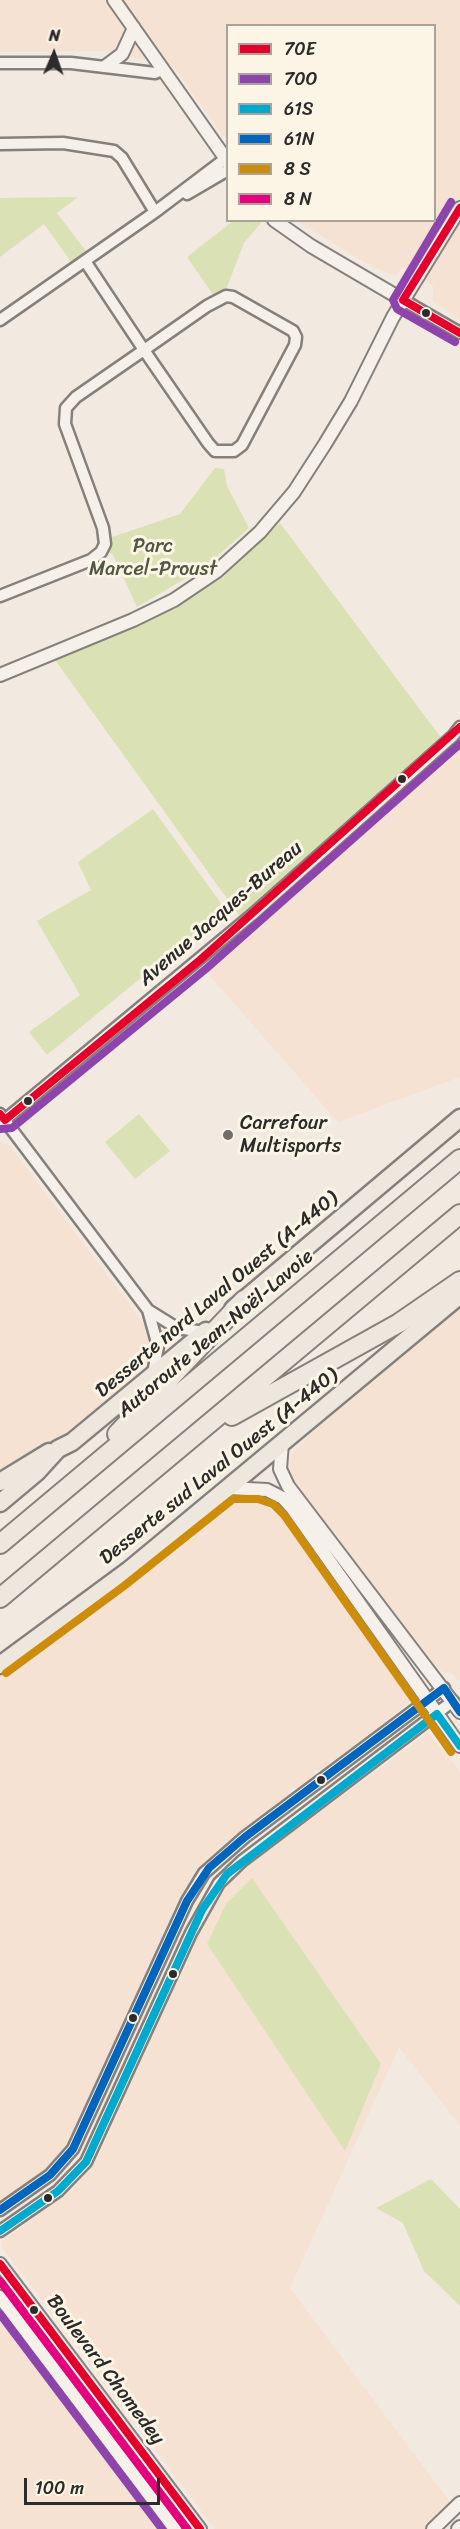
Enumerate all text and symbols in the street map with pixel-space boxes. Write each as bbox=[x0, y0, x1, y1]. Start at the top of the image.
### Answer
text: N bbox=[49, 21, 61, 50]
north arrow bbox=[24, 24, 84, 84]
legend bbox=[226, 24, 436, 222]
text: 70E bbox=[284, 33, 316, 65]
text: 70O bbox=[284, 63, 317, 95]
text: 61S bbox=[284, 93, 313, 125]
text: 61N bbox=[284, 123, 314, 155]
text: 8 S bbox=[284, 153, 311, 185]
text: 8 N bbox=[284, 183, 312, 215]
unlabelled marker bbox=[420, 307, 432, 319]
park label: Parc Marcel-Proust bbox=[89, 535, 217, 582]
unlabelled marker bbox=[396, 773, 408, 785]
street label: Avenue Jacques-Bureau bbox=[134, 837, 308, 991]
unlabelled marker bbox=[22, 1095, 34, 1107]
place label: Carrefour Multisports bbox=[240, 1112, 341, 1159]
marker: Carrefour Multisports bbox=[221, 1128, 235, 1142]
street label: Desserte nord Laval Ouest (A-440) bbox=[91, 1187, 343, 1403]
street label: Autoroute Jean-Noël-Lavoie bbox=[113, 1245, 319, 1423]
street label: Desserte sud Laval Ouest (A-440) bbox=[95, 1364, 343, 1570]
unlabelled marker bbox=[315, 1774, 327, 1786]
unlabelled marker bbox=[167, 1968, 179, 1980]
unlabelled marker bbox=[127, 2012, 139, 2024]
unlabelled marker bbox=[42, 2192, 54, 2204]
street label: Boulevard Chomedey bbox=[41, 2290, 169, 2450]
unlabelled marker bbox=[28, 2304, 40, 2316]
scale bar bbox=[27, 2466, 164, 2504]
text: 100 m bbox=[35, 2472, 84, 2504]

